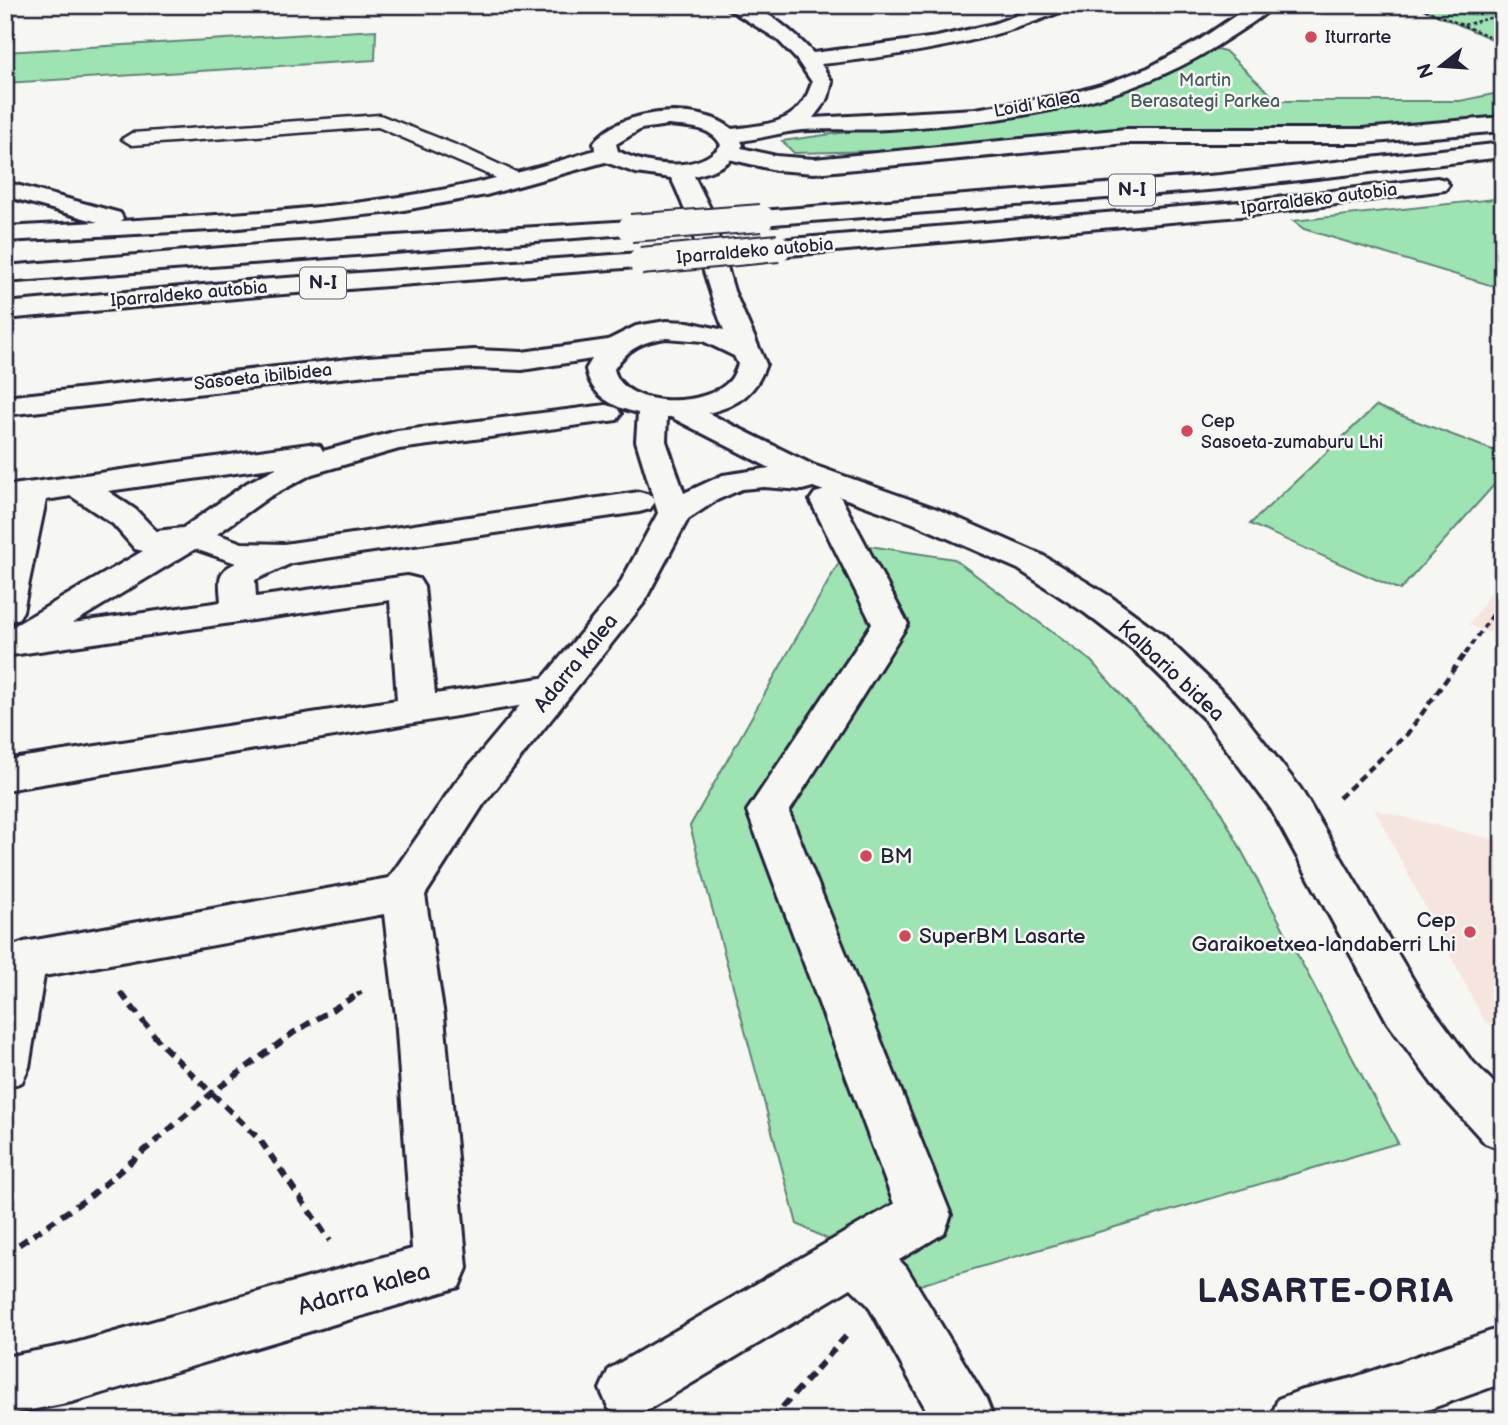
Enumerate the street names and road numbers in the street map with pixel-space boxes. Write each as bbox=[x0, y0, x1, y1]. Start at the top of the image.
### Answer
street label: Loidi kalea bbox=[992, 86, 1082, 122]
road number: N-I bbox=[1109, 174, 1155, 206]
street label: Iparraldeko autobia bbox=[1240, 179, 1398, 219]
street label: Iparraldeko autobia bbox=[676, 234, 834, 268]
road number: N-I bbox=[300, 268, 346, 298]
street label: Iparraldeko autobia bbox=[110, 277, 268, 311]
street label: Sasoeta ibilbidea bbox=[193, 359, 333, 395]
street label: Adarra kalea bbox=[529, 609, 623, 717]
street label: Kalbario bidea bbox=[1112, 615, 1230, 727]
street label: Adarra kalea bbox=[294, 1256, 434, 1322]

